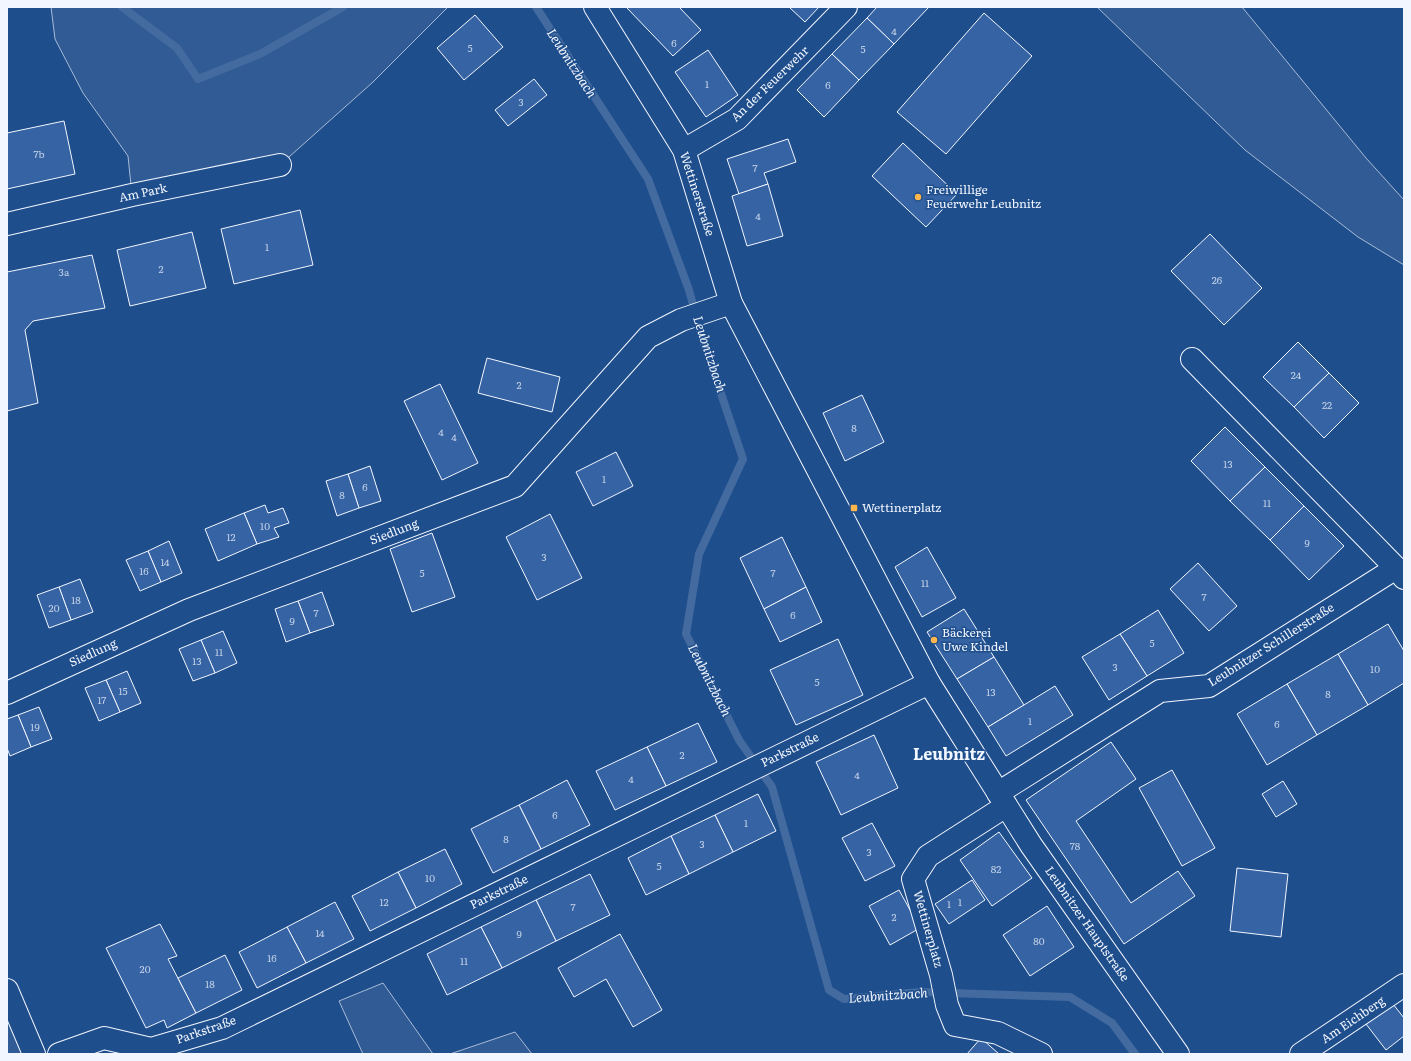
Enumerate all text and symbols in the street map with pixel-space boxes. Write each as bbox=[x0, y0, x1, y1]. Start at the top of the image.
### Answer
house number: 4 bbox=[891, 23, 897, 38]
water label: Leubnitzbach bbox=[543, 24, 602, 101]
house number: 6 bbox=[671, 35, 677, 50]
house number: 5 bbox=[467, 40, 473, 55]
street label: An der Feuerwehr bbox=[726, 41, 813, 125]
house number: 5 bbox=[860, 41, 866, 56]
house number: 1 bbox=[705, 76, 709, 91]
house number: 6 bbox=[825, 77, 831, 92]
house number: 3 bbox=[518, 94, 524, 109]
house number: 7b bbox=[33, 146, 45, 161]
street label: Wettinerstraße bbox=[676, 149, 720, 238]
house number: 7 bbox=[752, 160, 758, 175]
street label: Am Park bbox=[117, 178, 169, 206]
place label: Freiwillige Feuerwehr Leubnitz bbox=[926, 180, 1041, 212]
marker: Freiwillige Feuerwehr Leubnitz bbox=[913, 192, 923, 202]
house number: 4 bbox=[755, 208, 761, 223]
house number: 1 bbox=[265, 239, 269, 254]
house number: 2 bbox=[158, 261, 164, 276]
house number: 3a bbox=[59, 264, 70, 279]
house number: 26 bbox=[1212, 272, 1223, 287]
water label: Leubnitzbach bbox=[689, 313, 732, 395]
house number: 24 bbox=[1291, 367, 1302, 382]
house number: 2 bbox=[516, 377, 522, 392]
house number: 22 bbox=[1322, 397, 1332, 412]
house number: 8 bbox=[851, 420, 857, 435]
house number: 4 bbox=[438, 424, 444, 439]
house number: 4 bbox=[451, 429, 457, 444]
house number: 13 bbox=[1223, 456, 1233, 471]
house number: 1 bbox=[602, 471, 606, 486]
house number: 6 bbox=[362, 479, 368, 494]
house number: 8 bbox=[339, 487, 345, 502]
house number: 11 bbox=[1263, 495, 1271, 510]
place label: Wettinerplatz bbox=[862, 498, 942, 516]
marker: Wettinerplatz bbox=[849, 503, 859, 513]
street label: Siedlung bbox=[367, 513, 421, 549]
house number: 10 bbox=[260, 518, 270, 533]
house number: 12 bbox=[226, 529, 236, 544]
house number: 9 bbox=[1304, 535, 1310, 550]
house number: 3 bbox=[541, 549, 547, 564]
house number: 14 bbox=[160, 554, 170, 569]
house number: 16 bbox=[139, 563, 149, 578]
house number: 5 bbox=[419, 565, 425, 580]
house number: 7 bbox=[770, 565, 776, 580]
house number: 11 bbox=[921, 575, 929, 590]
house number: 7 bbox=[1201, 589, 1207, 604]
house number: 18 bbox=[71, 592, 81, 607]
street label: Leubnitzer Schillerstraße bbox=[1204, 598, 1337, 690]
house number: 20 bbox=[49, 600, 60, 615]
house number: 7 bbox=[313, 605, 319, 620]
house number: 6 bbox=[790, 607, 796, 622]
house number: 9 bbox=[289, 613, 295, 628]
place label: Bäckerei Uwe Kindel bbox=[942, 623, 1008, 655]
street label: Siedlung bbox=[66, 633, 120, 671]
marker: Bäckerei Uwe Kindel bbox=[929, 635, 939, 645]
house number: 5 bbox=[1149, 635, 1155, 650]
water label: Leubnitzbach bbox=[684, 640, 737, 720]
house number: 11 bbox=[215, 644, 223, 659]
house number: 13 bbox=[192, 653, 202, 668]
house number: 3 bbox=[1112, 659, 1118, 674]
house number: 10 bbox=[1370, 661, 1380, 676]
house number: 5 bbox=[814, 674, 820, 689]
house number: 15 bbox=[118, 683, 128, 698]
house number: 13 bbox=[986, 684, 996, 699]
house number: 8 bbox=[1325, 686, 1331, 701]
house number: 17 bbox=[98, 692, 106, 707]
house number: 1 bbox=[1028, 713, 1032, 728]
house number: 6 bbox=[1274, 716, 1280, 731]
house number: 19 bbox=[30, 719, 40, 734]
street label: Parkstraße bbox=[757, 727, 822, 771]
district label: Leubnitz bbox=[913, 741, 986, 765]
house number: 2 bbox=[679, 747, 685, 762]
house number: 4 bbox=[854, 767, 860, 782]
house number: 4 bbox=[628, 771, 634, 786]
house number: 6 bbox=[552, 807, 558, 822]
house number: 1 bbox=[744, 815, 748, 830]
house number: 8 bbox=[503, 831, 509, 846]
house number: 3 bbox=[699, 836, 705, 851]
house number: 78 bbox=[1070, 838, 1081, 853]
house number: 3 bbox=[866, 844, 872, 859]
house number: 5 bbox=[656, 858, 662, 873]
house number: 82 bbox=[991, 861, 1001, 876]
street label: Leubnitzer Hauptstraße bbox=[1041, 862, 1134, 985]
street label: Parkstraße bbox=[466, 869, 531, 913]
house number: 10 bbox=[425, 870, 435, 885]
street label: Wettinerplatz bbox=[909, 888, 949, 970]
house number: 12 bbox=[379, 894, 389, 909]
house number: 1 bbox=[958, 894, 962, 909]
house number: 1 bbox=[947, 896, 951, 911]
house number: 7 bbox=[570, 899, 576, 914]
house number: 2 bbox=[891, 909, 897, 924]
house number: 14 bbox=[315, 925, 325, 940]
house number: 9 bbox=[516, 926, 522, 941]
house number: 80 bbox=[1033, 933, 1045, 948]
house number: 16 bbox=[267, 950, 277, 965]
house number: 11 bbox=[460, 953, 468, 968]
house number: 20 bbox=[140, 961, 151, 976]
house number: 18 bbox=[205, 976, 215, 991]
water label: Leubnitzbach bbox=[848, 982, 929, 1007]
street label: Am Eichberg bbox=[1317, 991, 1388, 1047]
street label: Parkstraße bbox=[173, 1010, 238, 1048]

